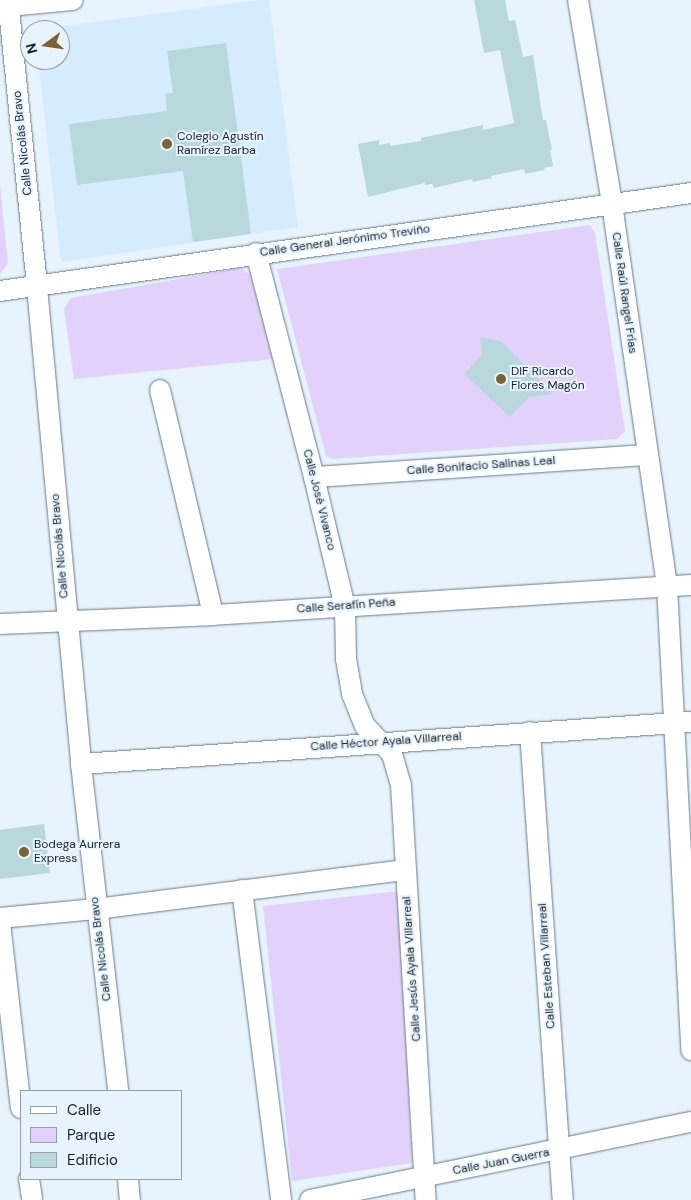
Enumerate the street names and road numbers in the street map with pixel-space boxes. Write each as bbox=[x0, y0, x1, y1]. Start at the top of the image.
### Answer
street label: Calle Nicolás Bravo bbox=[10, 90, 36, 196]
street label: Calle General Jerónimo Treviño bbox=[259, 222, 431, 260]
street label: Calle Raúl Rangel Frías bbox=[608, 231, 640, 355]
street label: Calle José Vivanco bbox=[299, 448, 339, 552]
street label: Calle Bonifacio Salinas Leal bbox=[406, 454, 556, 478]
street label: Calle Nicolás Bravo bbox=[48, 493, 72, 599]
street label: Calle Serafín Peña bbox=[296, 595, 396, 617]
street label: Calle Héctor Ayala Villarreal bbox=[310, 730, 462, 754]
street label: Calle Nicolás Bravo bbox=[87, 896, 115, 1002]
street label: Calle Jesús Ayala Villarreal bbox=[400, 896, 424, 1042]
street label: Calle Esteban Villarreal bbox=[535, 903, 559, 1029]
street label: Calle Juan Guerra bbox=[451, 1146, 551, 1178]

